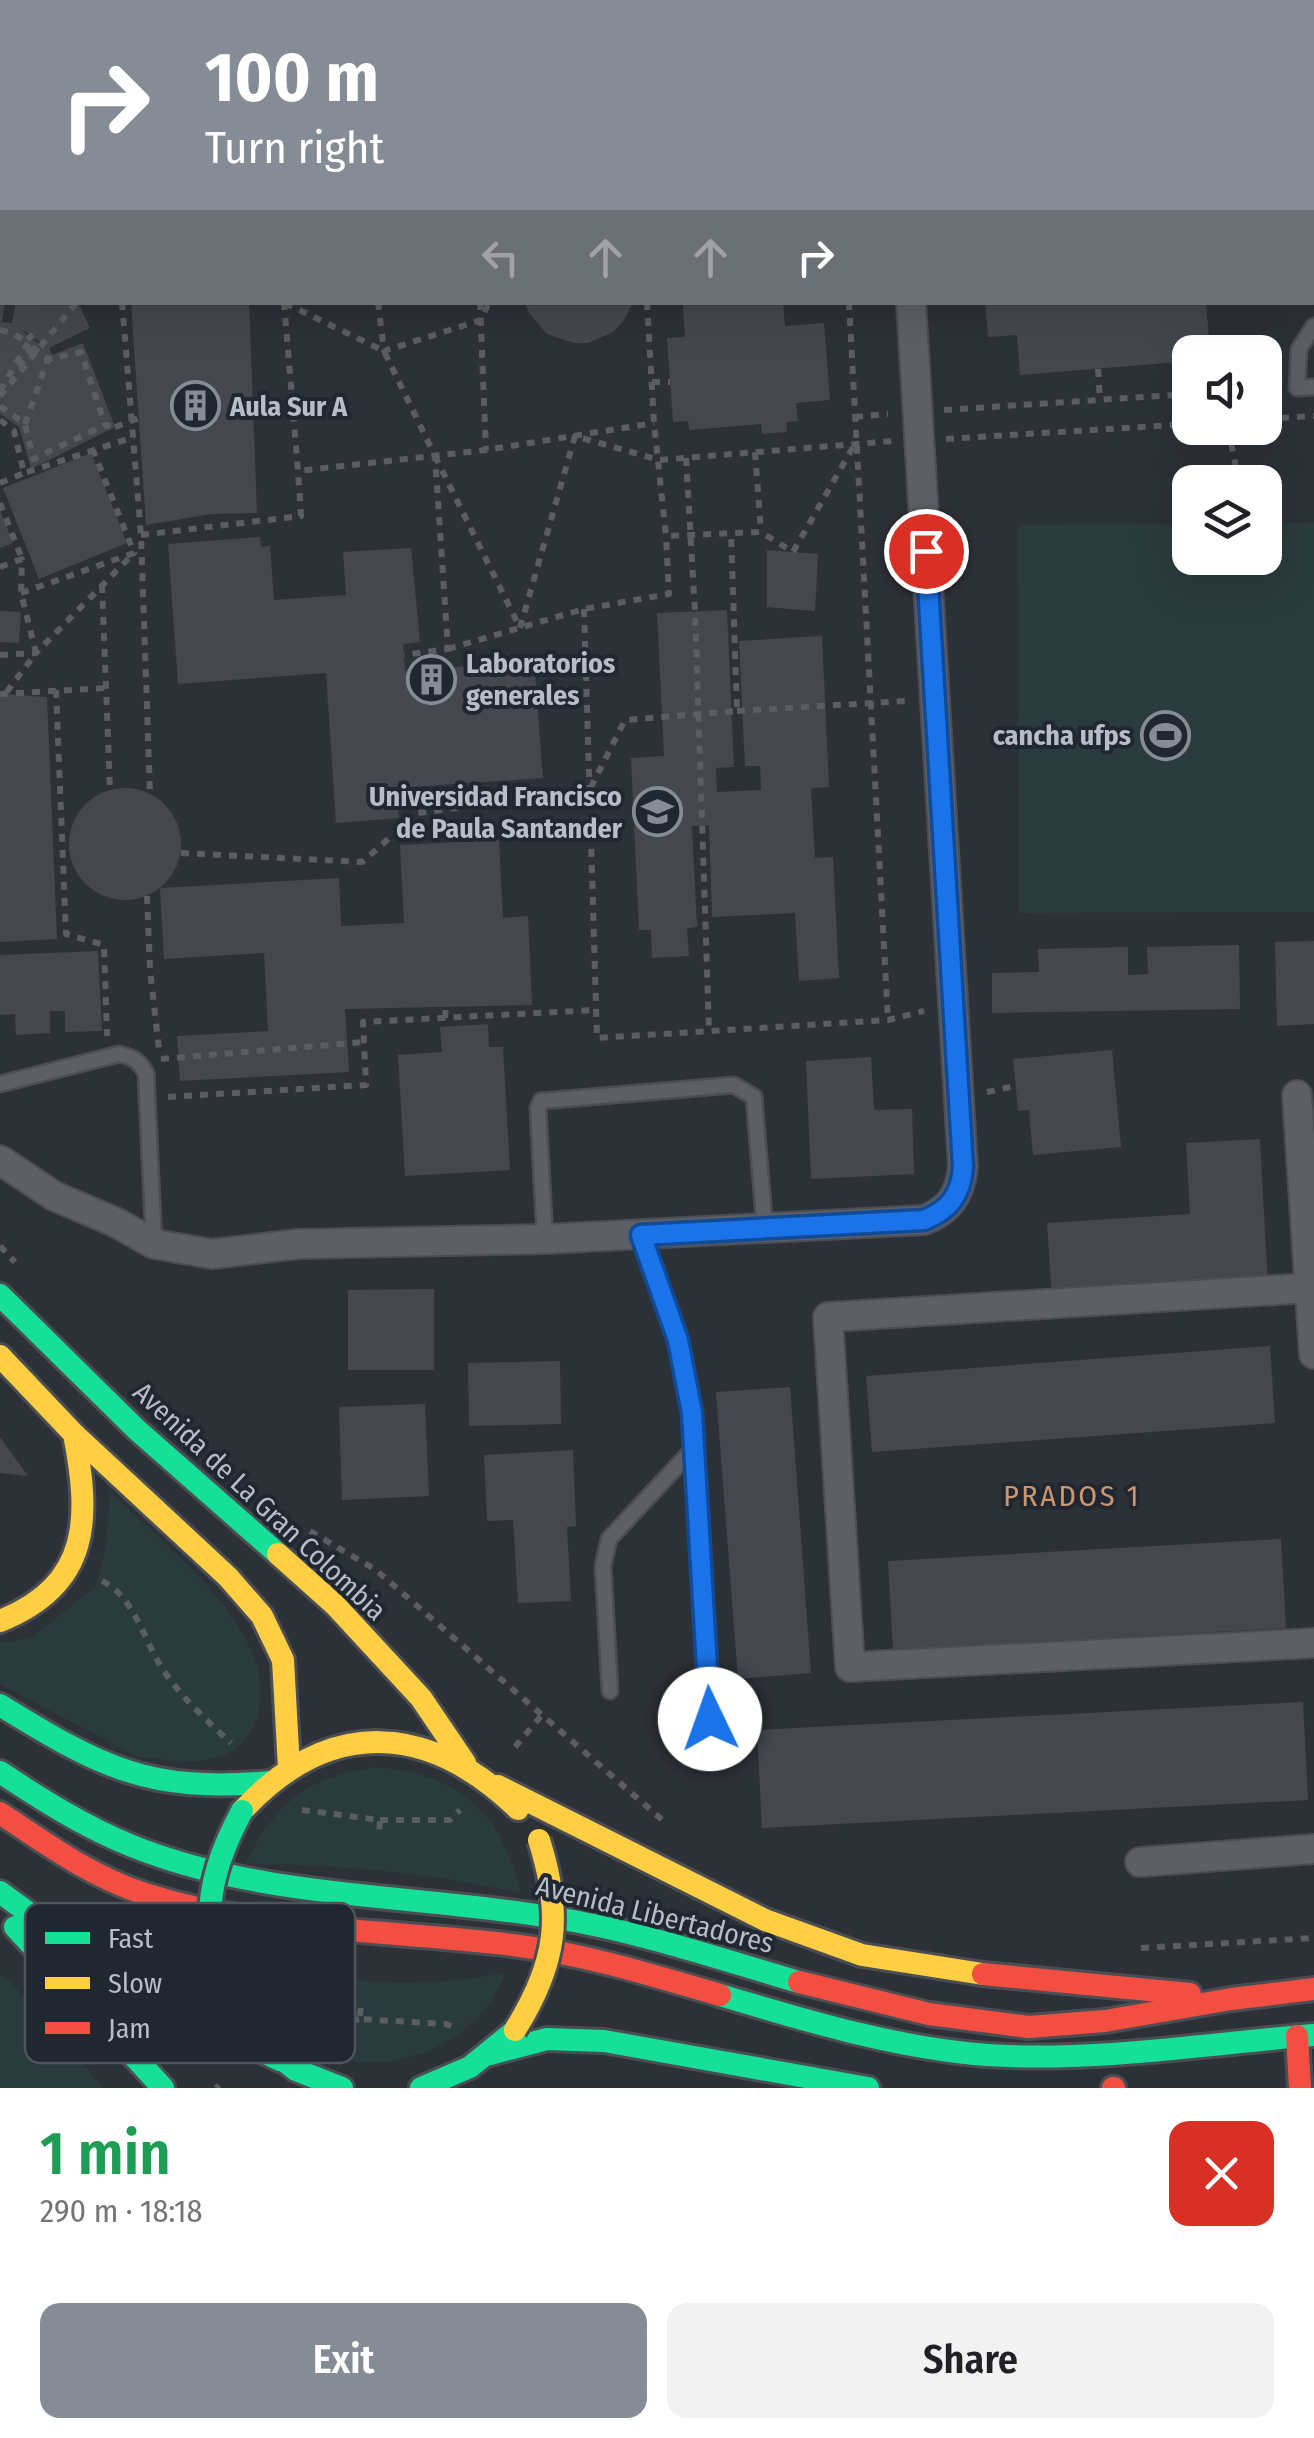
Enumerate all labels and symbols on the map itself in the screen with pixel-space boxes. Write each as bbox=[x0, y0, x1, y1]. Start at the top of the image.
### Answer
building icon: Aula Sur A bbox=[169, 380, 221, 432]
place label: Aula Sur A bbox=[229, 390, 348, 423]
pin bbox=[884, 509, 969, 594]
place label: Laboratorios generales bbox=[466, 647, 615, 712]
building icon: Laboratorios generales bbox=[405, 653, 457, 705]
sports icon: cancha ufps bbox=[1140, 709, 1192, 761]
place label: cancha ufps bbox=[993, 719, 1131, 752]
place label: Universidad Francisco de Paula Santander bbox=[369, 780, 623, 845]
school or university icon: Universidad Francisco de Paula Santander bbox=[631, 786, 683, 838]
street label: Avenida de La Gran Colombia bbox=[126, 1376, 393, 1627]
district label: PRADOS 1 bbox=[1003, 1478, 1141, 1514]
position arrow bbox=[658, 1667, 762, 1771]
street label: Avenida Libertadores bbox=[533, 1869, 777, 1960]
legend bbox=[25, 1903, 355, 2063]
text: Fast bbox=[108, 1922, 154, 1955]
text: Slow bbox=[108, 1967, 162, 2000]
text: Jam bbox=[108, 2012, 151, 2045]

